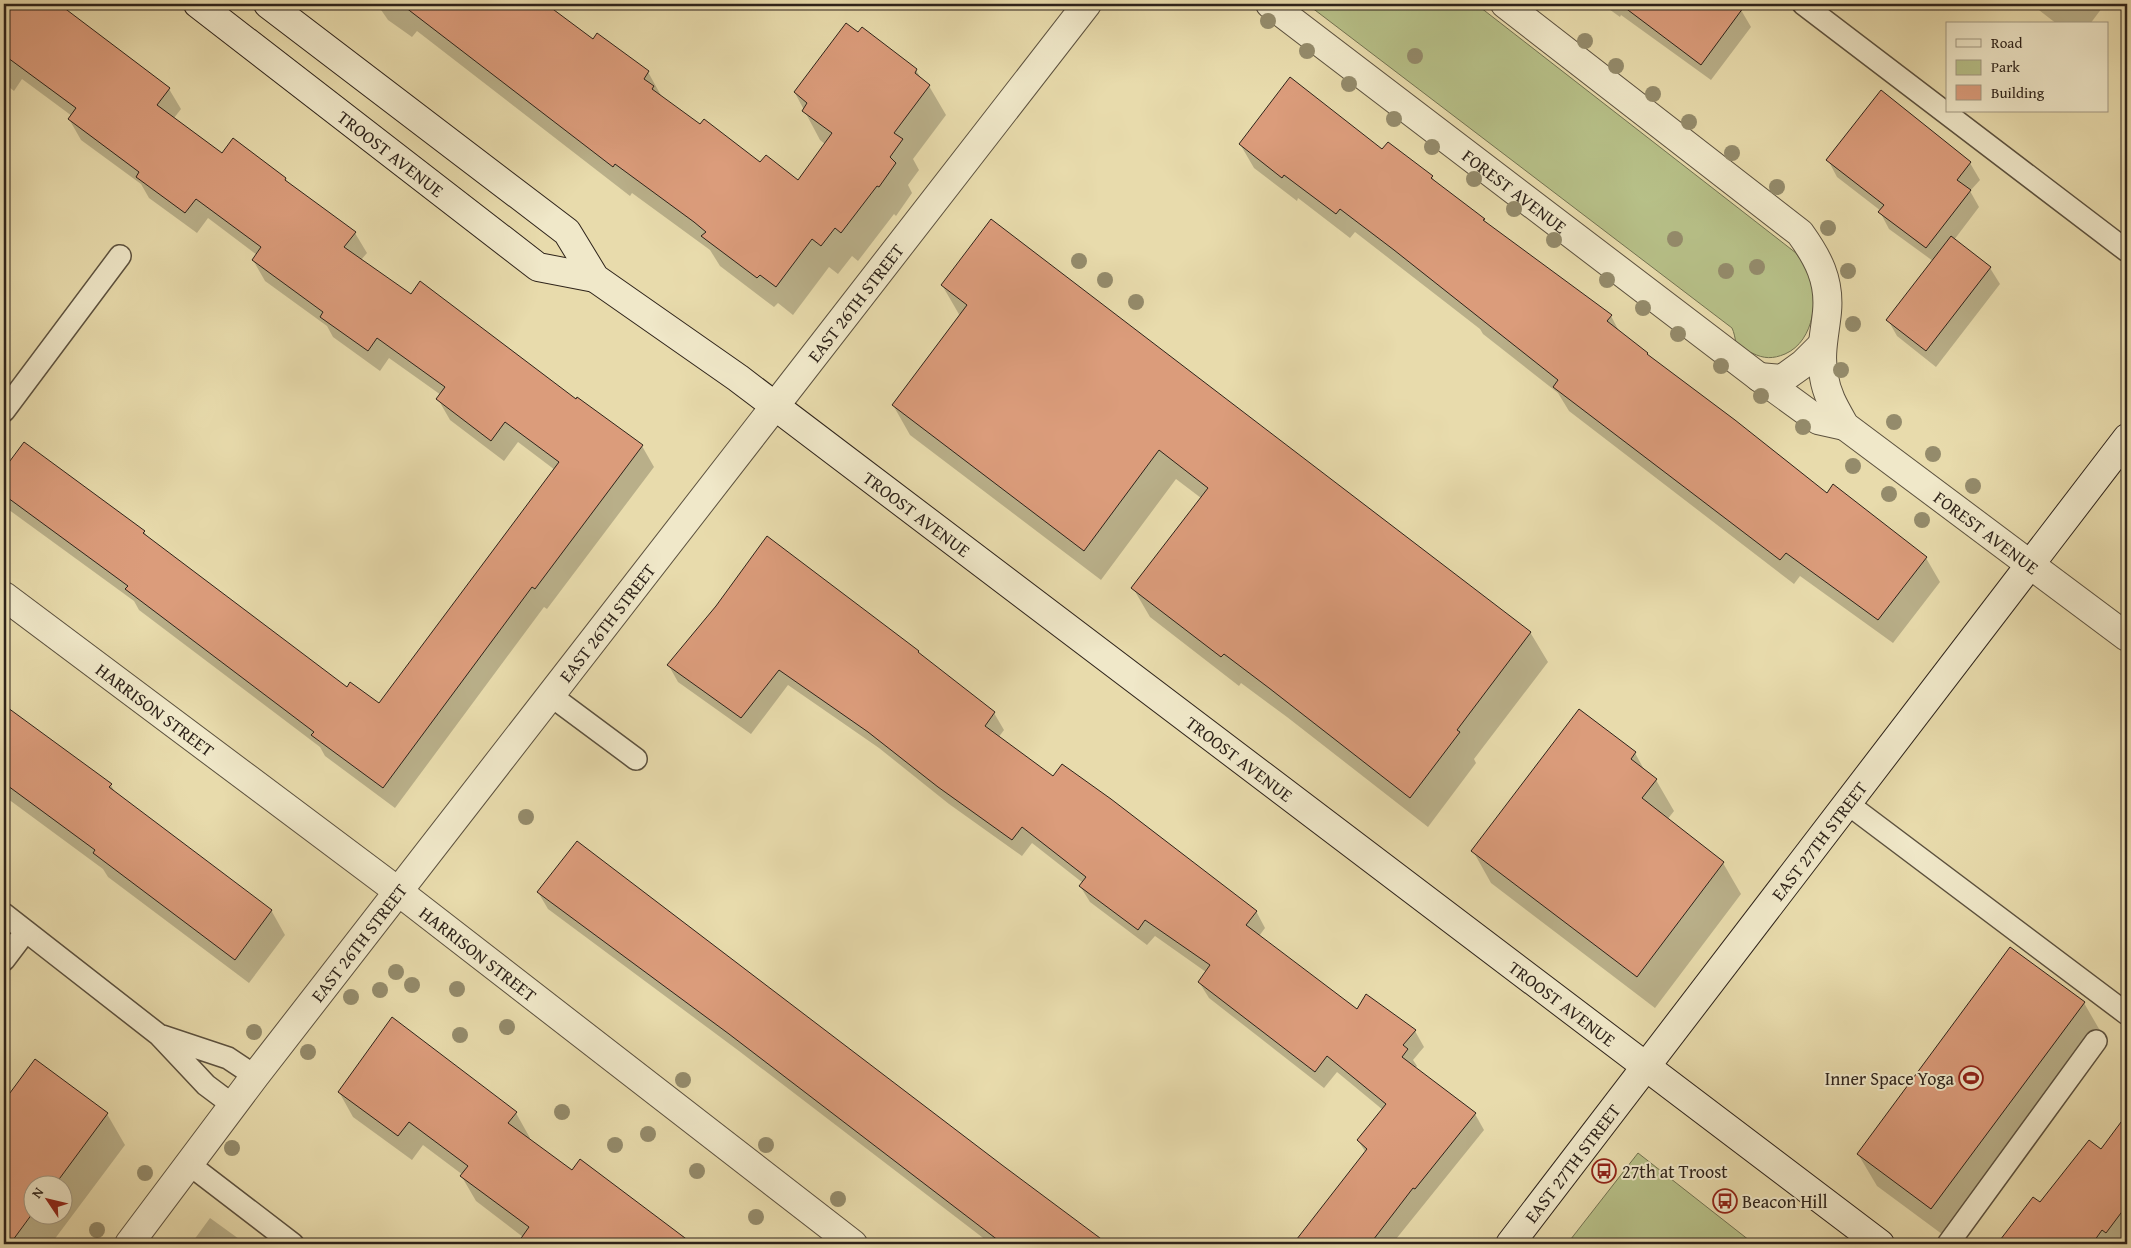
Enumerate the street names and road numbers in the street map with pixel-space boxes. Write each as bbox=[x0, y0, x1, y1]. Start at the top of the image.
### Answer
street label: TROOST AVENUE bbox=[332, 103, 450, 203]
street label: FOREST AVENUE bbox=[1457, 142, 1573, 240]
street label: EAST 26TH STREET bbox=[800, 238, 910, 368]
street label: TROOST AVENUE bbox=[858, 464, 976, 563]
street label: FOREST AVENUE bbox=[1928, 484, 2045, 580]
street label: EAST 26TH STREET bbox=[552, 557, 662, 688]
street label: HARRISON STREET bbox=[90, 656, 220, 763]
street label: TROOST AVENUE bbox=[1180, 709, 1299, 808]
street label: EAST 27TH STREET bbox=[1764, 775, 1873, 906]
street label: EAST 26TH STREET bbox=[304, 877, 413, 1008]
street label: HARRISON STREET bbox=[414, 899, 543, 1008]
street label: TROOST AVENUE bbox=[1503, 954, 1622, 1053]
street label: EAST 27TH STREET bbox=[1518, 1098, 1626, 1228]

